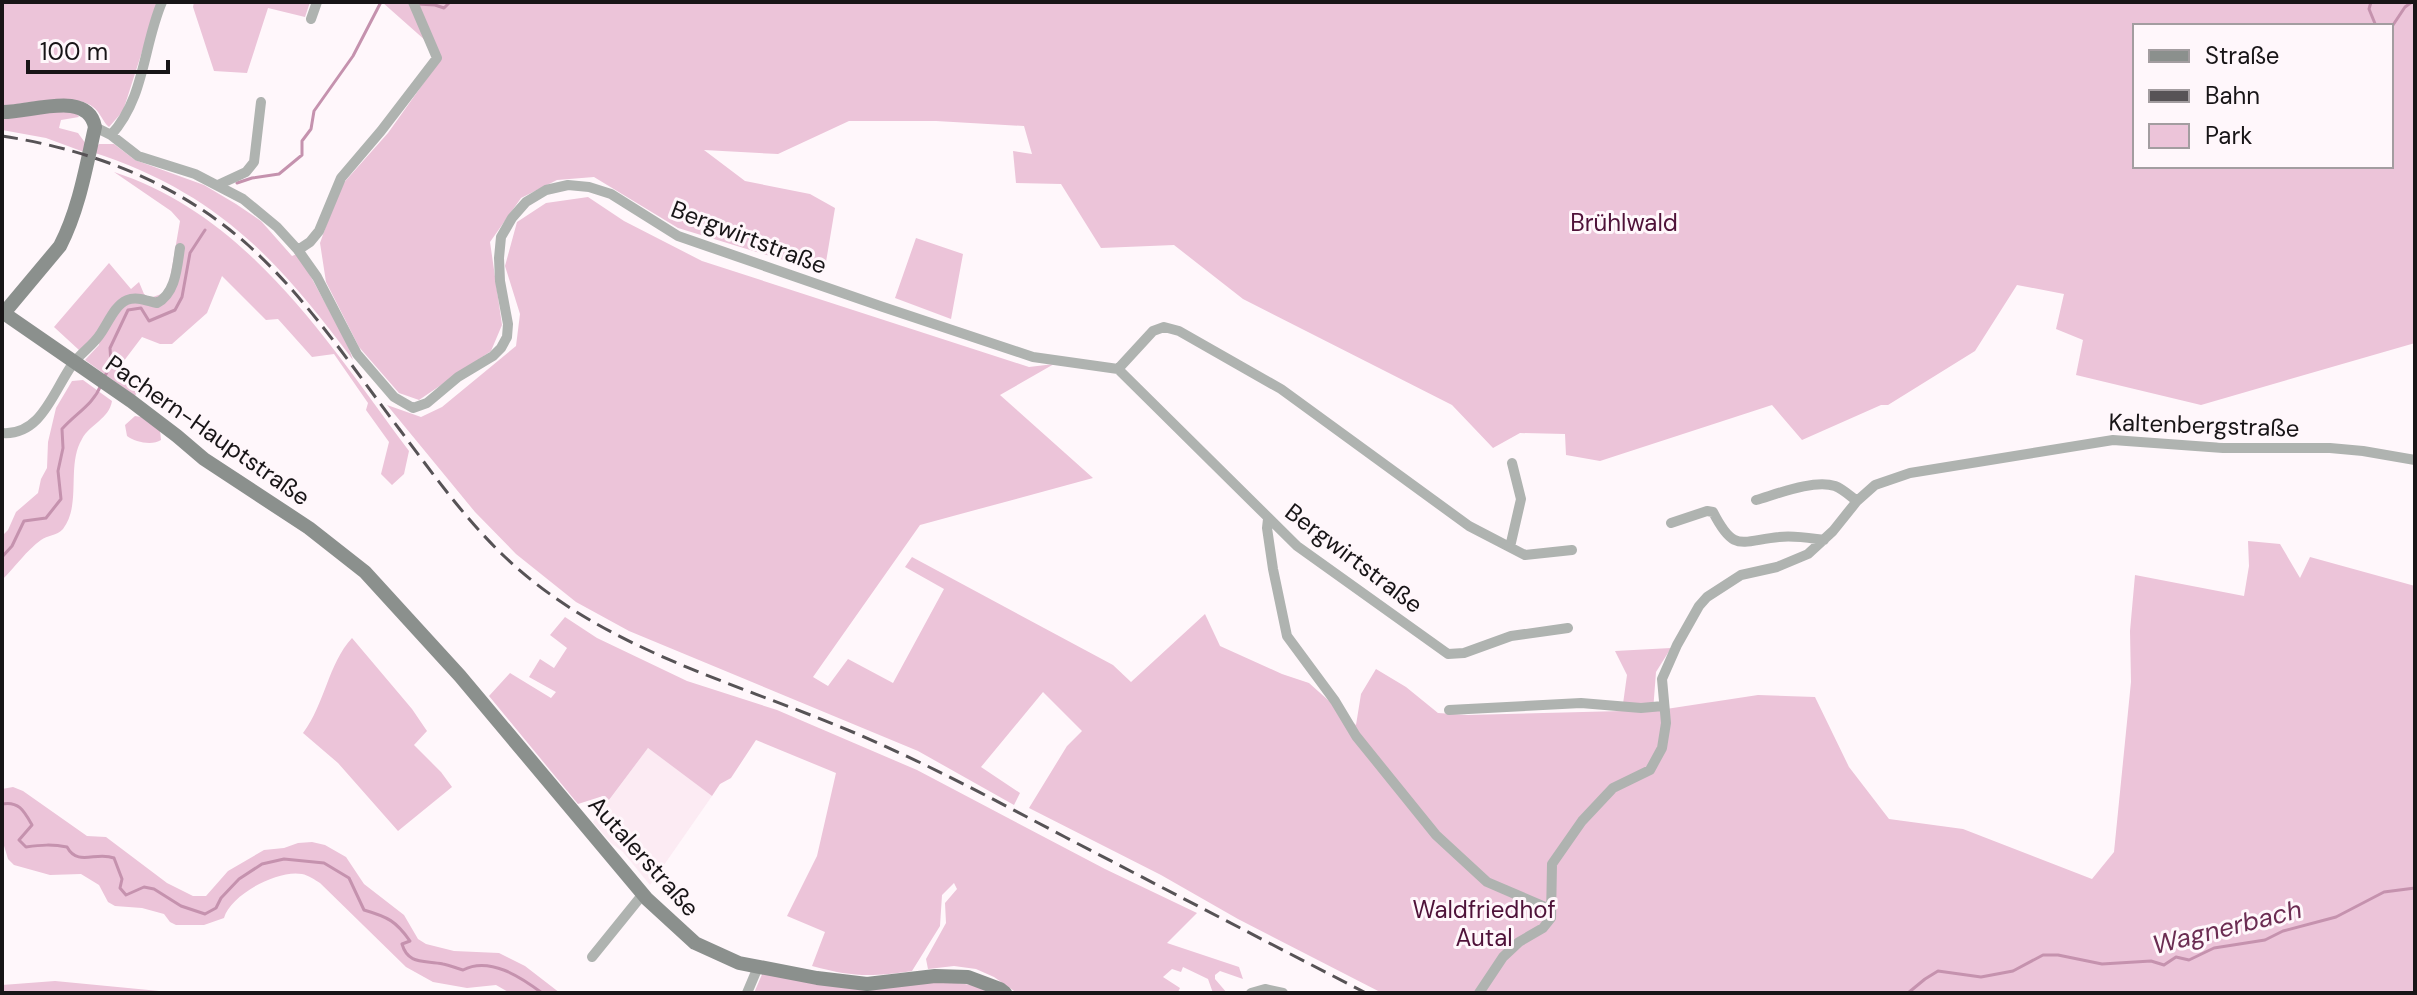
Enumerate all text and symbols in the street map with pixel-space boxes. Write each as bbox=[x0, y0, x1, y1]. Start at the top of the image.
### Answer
scale bar bbox=[28, 24, 168, 74]
legend bbox=[2133, 24, 2393, 168]
text: 100 m bbox=[40, 36, 108, 67]
text: Straße bbox=[2205, 40, 2279, 71]
text: Bahn bbox=[2205, 80, 2260, 111]
text: Park bbox=[2205, 120, 2252, 151]
street label: Bergwirtstraße bbox=[667, 193, 831, 281]
park label: Brühlwald bbox=[1570, 207, 1678, 238]
street label: Pachern-Hauptstraße bbox=[100, 348, 316, 512]
street label: Kaltenbergstraße bbox=[2108, 406, 2300, 444]
street label: Bergwirtstraße bbox=[1279, 496, 1429, 620]
street label: Autalerstraße bbox=[582, 789, 706, 923]
water label: Wagnerbach bbox=[2149, 892, 2305, 962]
park label: Waldfriedhof Autal bbox=[1412, 894, 1556, 953]

